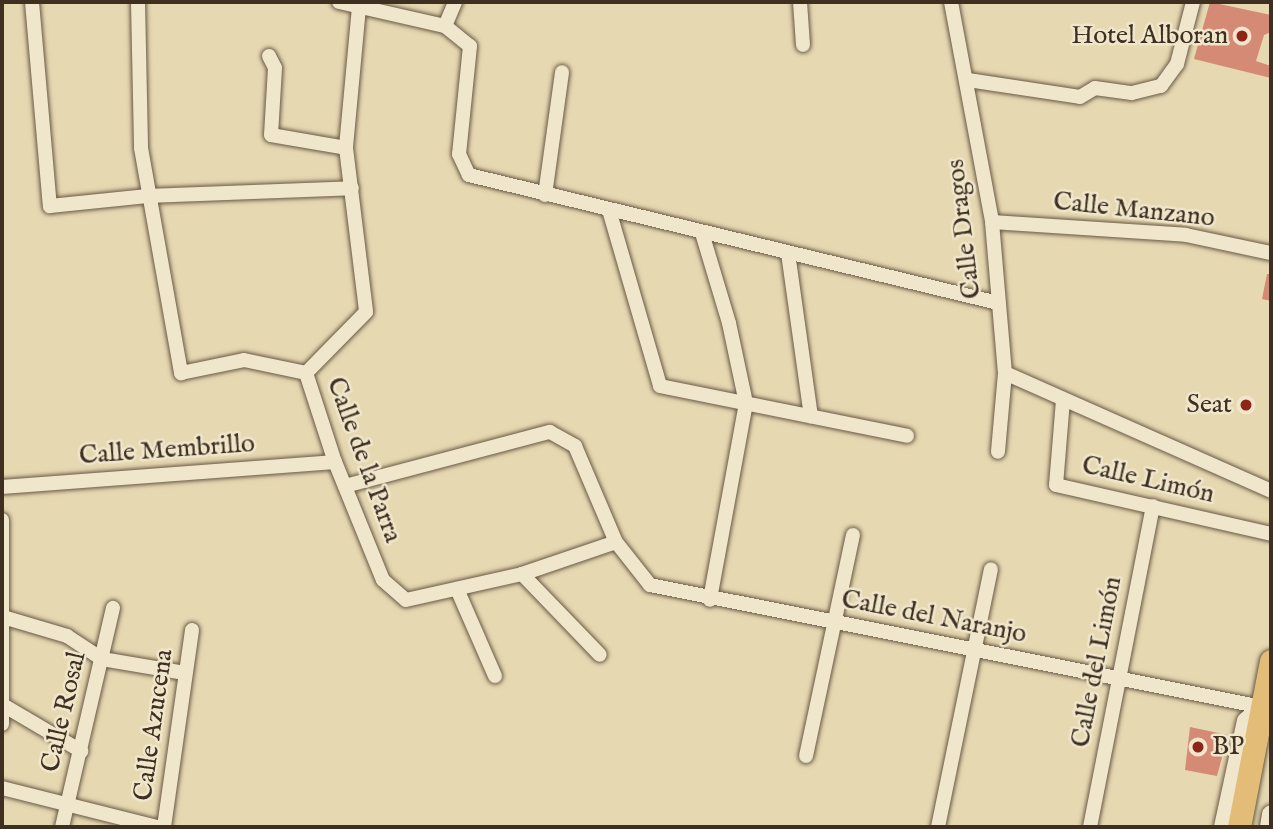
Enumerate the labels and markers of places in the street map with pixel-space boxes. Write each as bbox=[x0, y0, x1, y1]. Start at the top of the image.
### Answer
place label: Hotel Alboran bbox=[1071, 20, 1228, 52]
marker: Hotel Alboran bbox=[1234, 28, 1250, 44]
place label: Seat bbox=[1187, 389, 1232, 421]
marker: Seat bbox=[1238, 397, 1254, 413]
place label: BP bbox=[1212, 731, 1244, 763]
marker: BP bbox=[1190, 739, 1206, 755]

